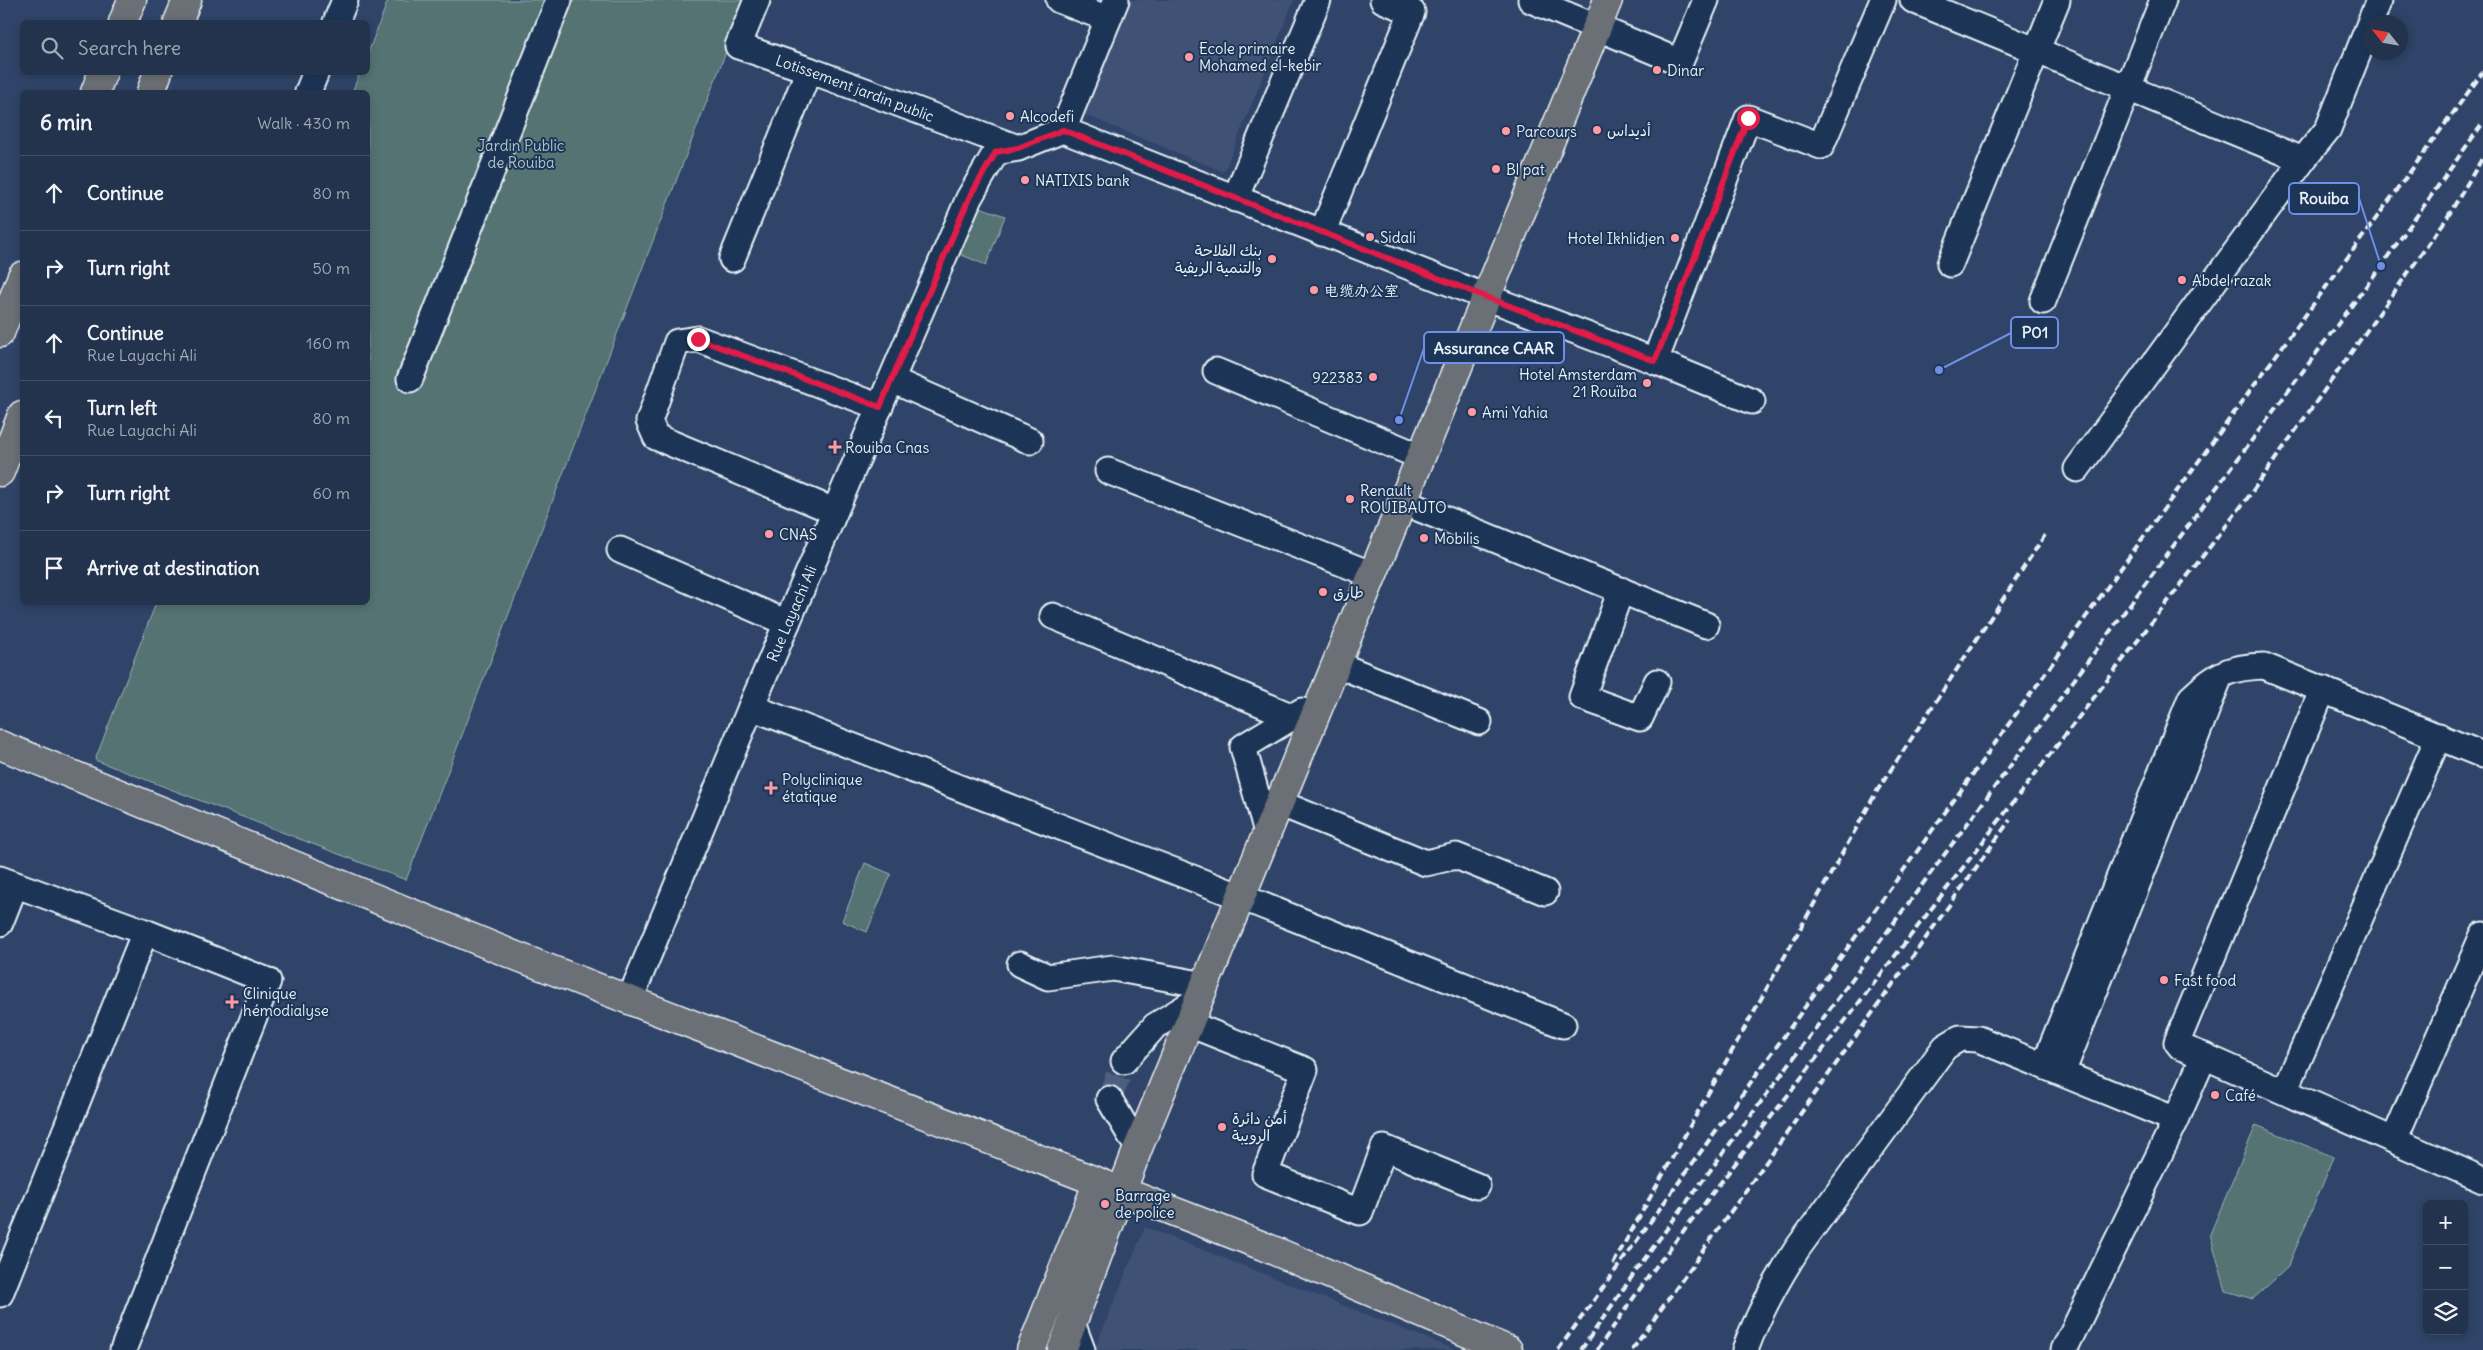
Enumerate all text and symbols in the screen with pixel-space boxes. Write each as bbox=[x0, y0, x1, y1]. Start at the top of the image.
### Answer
north arrow bbox=[2363, 15, 2408, 60]
search box bbox=[20, 20, 370, 75]
icon: search bbox=[38, 34, 66, 62]
text: Search here bbox=[78, 36, 181, 60]
place label: Ecole primaire Mohamed el-kebir bbox=[1199, 39, 1321, 75]
street label: Lotissement jardin public bbox=[773, 50, 937, 126]
marker: Ecole primaire Mohamed el-kebir bbox=[1183, 51, 1195, 63]
place label: Dinar bbox=[1667, 61, 1704, 80]
marker: Dinar bbox=[1651, 64, 1663, 76]
place label: Alcodefi bbox=[1020, 107, 1074, 126]
route start bbox=[1737, 107, 1760, 130]
text: 6 min bbox=[40, 109, 92, 136]
marker: Alcodefi bbox=[1004, 110, 1016, 122]
text: Walk · 430 m bbox=[257, 113, 350, 133]
place label: أديداس bbox=[1607, 121, 1651, 140]
place label: Parcours bbox=[1516, 122, 1577, 141]
marker: أديداس bbox=[1591, 124, 1603, 136]
marker: Parcours bbox=[1500, 125, 1512, 137]
park label: Jardin Public de Rouiba bbox=[478, 136, 565, 172]
place label: Bl pat bbox=[1506, 160, 1545, 179]
marker: Bl pat bbox=[1490, 163, 1502, 175]
place label: NATIXIS bank bbox=[1035, 171, 1130, 190]
marker: NATIXIS bank bbox=[1019, 174, 1031, 186]
icon: ahead bbox=[40, 179, 68, 207]
text: Continue bbox=[87, 181, 164, 205]
text: 80 m bbox=[312, 183, 350, 203]
callout: Rouiba bbox=[2289, 183, 2359, 214]
text: Rouiba bbox=[2299, 188, 2349, 208]
place label: Sidali bbox=[1380, 228, 1416, 247]
place label: Hotel Ikhlidjen bbox=[1567, 229, 1665, 248]
marker: Sidali bbox=[1364, 231, 1376, 243]
marker: Hotel Ikhlidjen bbox=[1669, 232, 1681, 244]
place label: بنك الفلاحة والتنمية الريفية bbox=[1175, 241, 1262, 277]
marker: بنك الفلاحة والتنمية الريفية bbox=[1266, 253, 1278, 265]
icon: right bbox=[40, 254, 68, 282]
text: Turn right bbox=[87, 256, 170, 280]
text: 50 m bbox=[312, 258, 350, 278]
place label: Abdel razak bbox=[2192, 271, 2272, 290]
marker: Abdel razak bbox=[2176, 274, 2188, 286]
place label: 电缆办公室 bbox=[1324, 281, 1399, 300]
marker: 电缆办公室 bbox=[1308, 284, 1320, 296]
callout: P01 bbox=[2011, 317, 2058, 348]
text: Continue bbox=[87, 321, 164, 345]
text: P01 bbox=[2022, 322, 2048, 342]
route end bbox=[687, 328, 710, 351]
icon: ahead bbox=[40, 329, 68, 357]
callout: Assurance CAAR bbox=[1424, 332, 1564, 363]
text: 160 m bbox=[306, 333, 350, 353]
text: Assurance CAAR bbox=[1434, 338, 1555, 358]
text: Rue Layachi Ali bbox=[87, 345, 197, 365]
place label: Hotel Amsterdam 21 Rouïba bbox=[1519, 365, 1637, 401]
place label: 922383 bbox=[1312, 368, 1363, 387]
marker: 922383 bbox=[1367, 371, 1379, 383]
marker: Hotel Amsterdam 21 Rouïba bbox=[1641, 377, 1653, 389]
text: Turn left bbox=[87, 396, 157, 420]
place label: Ami Yahia bbox=[1482, 403, 1549, 422]
icon: left bbox=[40, 404, 68, 432]
marker: Ami Yahia bbox=[1466, 406, 1478, 418]
text: 80 m bbox=[312, 408, 350, 428]
text: Rue Layachi Ali bbox=[87, 420, 197, 440]
place label: Rouiba Cnas bbox=[845, 438, 929, 457]
marker: Rouiba Cnas bbox=[829, 441, 841, 453]
icon: right bbox=[40, 479, 68, 507]
text: Turn right bbox=[87, 481, 170, 505]
place label: Renault ROUIBAUTO bbox=[1360, 481, 1447, 517]
text: 60 m bbox=[312, 483, 350, 503]
marker: Renault ROUIBAUTO bbox=[1344, 493, 1356, 505]
place label: CNAS bbox=[779, 525, 817, 544]
marker: CNAS bbox=[763, 528, 775, 540]
place label: Mobilis bbox=[1434, 529, 1480, 548]
marker: Mobilis bbox=[1418, 532, 1430, 544]
icon: arrive bbox=[40, 554, 68, 582]
text: Arrive at destination bbox=[87, 556, 260, 580]
street label: Rue Layachi Ali bbox=[762, 562, 820, 664]
place label: طارق bbox=[1333, 583, 1364, 602]
marker: طارق bbox=[1317, 586, 1329, 598]
place label: Polyclinique étatique bbox=[782, 770, 862, 806]
marker: Polyclinique étatique bbox=[764, 781, 778, 795]
place label: Fast food bbox=[2174, 971, 2236, 990]
marker: Fast food bbox=[2158, 974, 2170, 986]
place label: Clinique hémodialyse bbox=[243, 984, 329, 1020]
marker: Clinique hémodialyse bbox=[225, 995, 239, 1009]
place label: Café bbox=[2225, 1086, 2256, 1105]
marker: Café bbox=[2209, 1089, 2221, 1101]
place label: أمن دائرة الرويبة bbox=[1232, 1109, 1287, 1145]
marker: أمن دائرة الرويبة bbox=[1216, 1121, 1228, 1133]
place label: Barrage de police bbox=[1115, 1186, 1175, 1222]
marker: Barrage de police bbox=[1099, 1198, 1111, 1210]
map controls bbox=[2423, 1200, 2468, 1335]
button: + bbox=[2423, 1200, 2468, 1245]
button: − bbox=[2423, 1245, 2468, 1290]
button: layers bbox=[2423, 1290, 2468, 1335]

